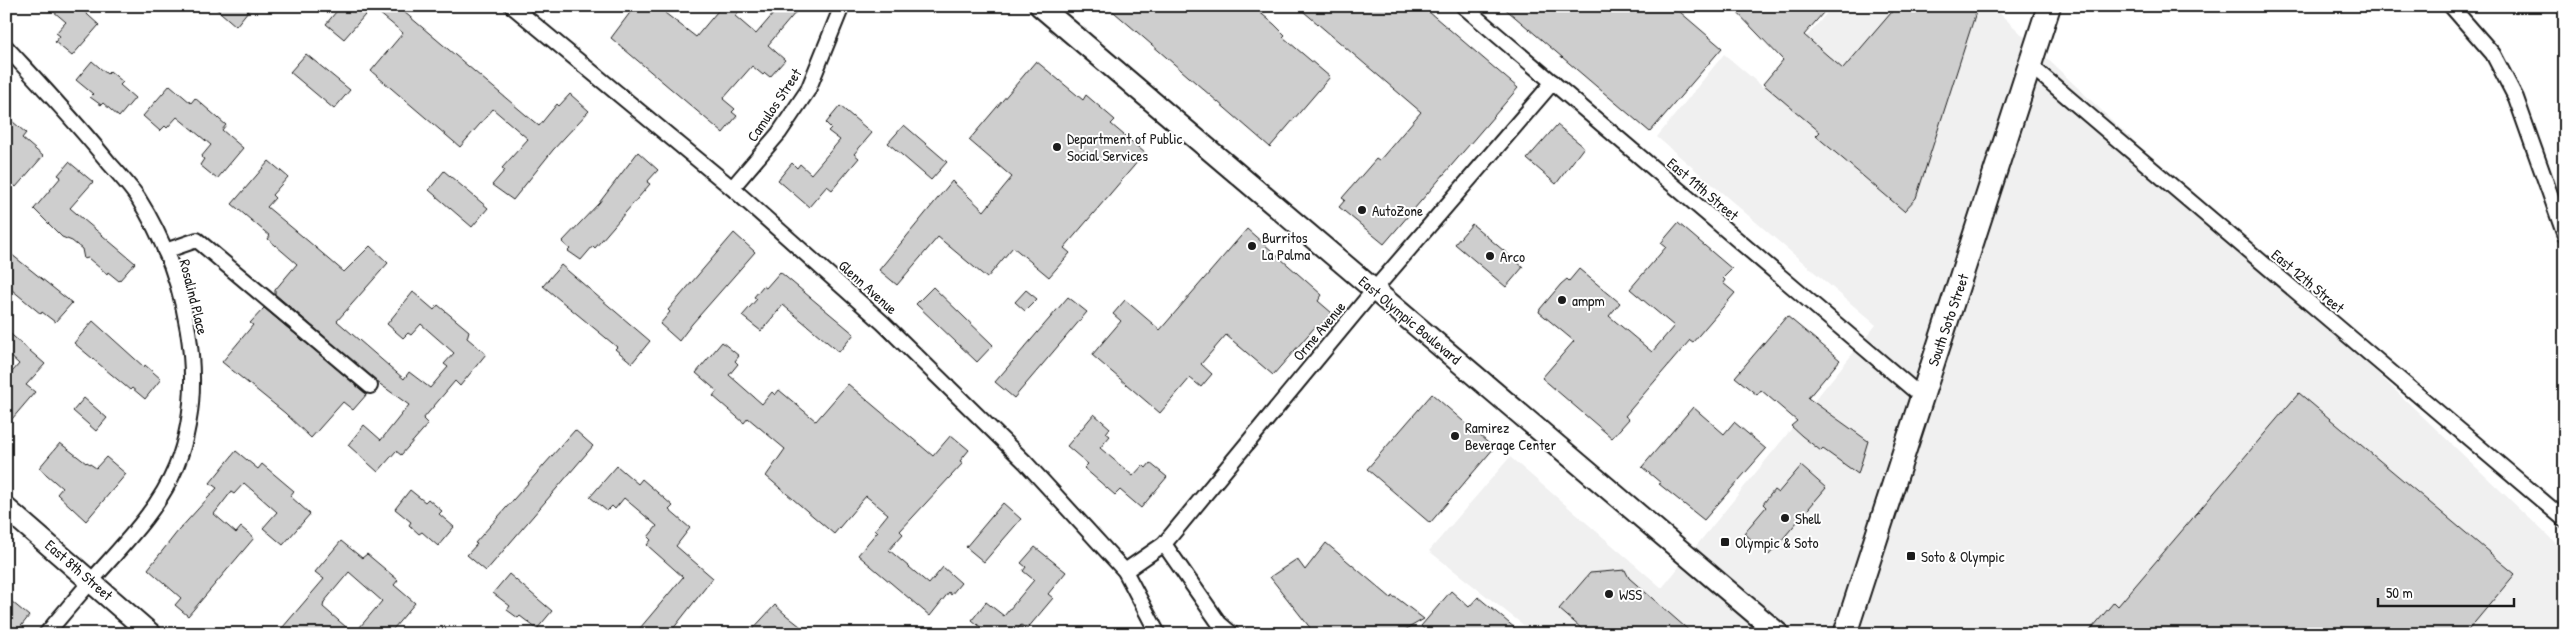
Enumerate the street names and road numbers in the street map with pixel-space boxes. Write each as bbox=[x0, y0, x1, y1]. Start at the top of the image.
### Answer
street label: Camulos Street bbox=[742, 63, 807, 146]
street label: East 11th Street bbox=[1663, 153, 1744, 226]
street label: East 12th Street bbox=[2267, 244, 2350, 318]
street label: Glenn Avenue bbox=[834, 255, 902, 319]
street label: Rosalind Place bbox=[175, 257, 213, 337]
street label: South Soto Street bbox=[1922, 270, 1974, 369]
street label: East Olympic Boulevard bbox=[1354, 271, 1466, 369]
street label: Orme Avenue bbox=[1288, 297, 1350, 365]
street label: East 8th Street bbox=[41, 535, 118, 606]

